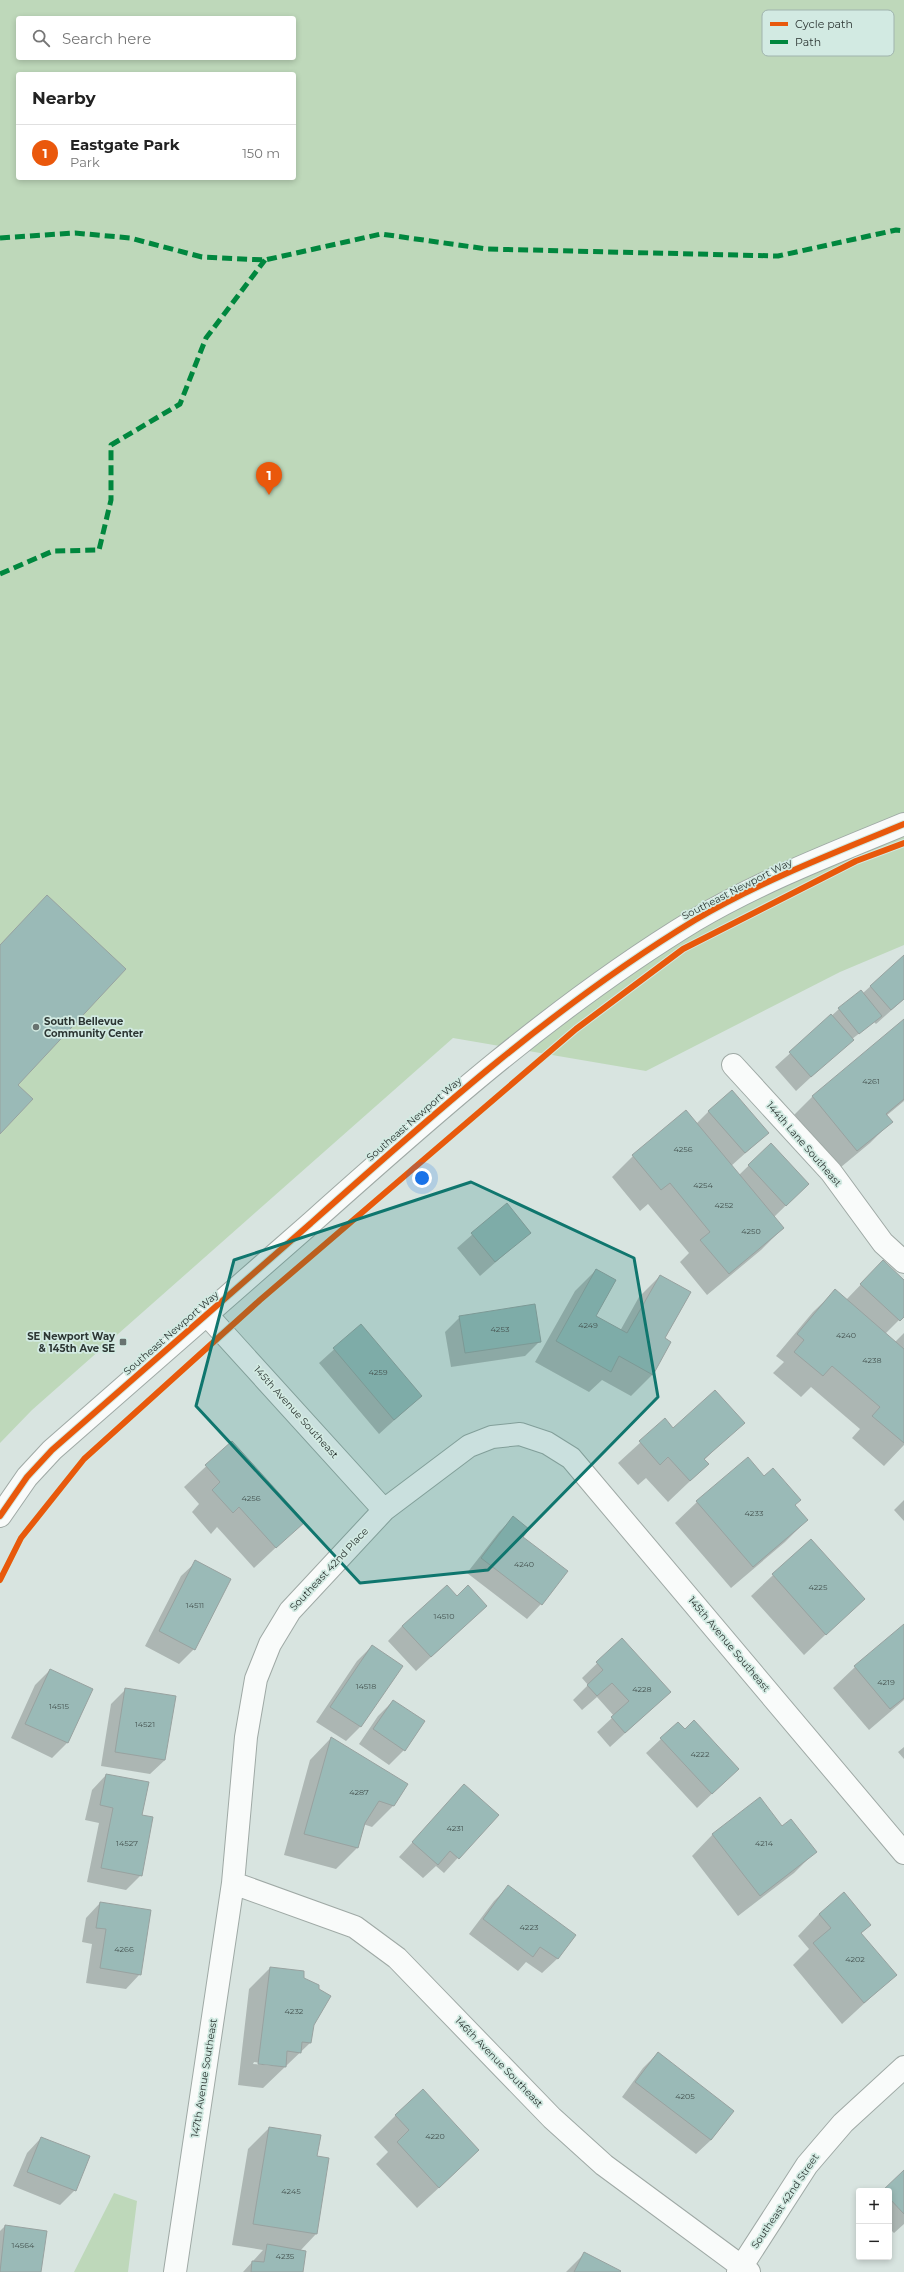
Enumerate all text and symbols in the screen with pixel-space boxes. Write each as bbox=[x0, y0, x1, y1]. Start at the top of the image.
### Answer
legend bbox=[762, 10, 894, 56]
search box bbox=[16, 16, 296, 60]
text: Cycle path bbox=[795, 17, 853, 31]
icon: search bbox=[30, 27, 52, 49]
text: Search here bbox=[62, 29, 151, 48]
text: Path bbox=[795, 35, 821, 49]
text: Nearby bbox=[32, 88, 96, 108]
text: Eastgate Park bbox=[70, 135, 180, 154]
text: 1 bbox=[42, 145, 48, 161]
text: 150 m bbox=[242, 145, 280, 161]
text: Park bbox=[70, 154, 100, 170]
pin: 1 bbox=[256, 462, 282, 495]
street label: Southeast Newport Way bbox=[680, 855, 795, 922]
place label: South Bellevue Community Center bbox=[44, 1015, 144, 1040]
marker: South Bellevue Community Center bbox=[31, 1022, 41, 1032]
street label: Southeast Newport Way bbox=[364, 1074, 465, 1164]
house number: 4261 bbox=[862, 1076, 880, 1086]
street label: 144th Lane Southeast bbox=[764, 1099, 844, 1189]
house number: 4256 bbox=[673, 1144, 693, 1154]
your location bbox=[412, 1168, 432, 1188]
house number: 4254 bbox=[693, 1180, 714, 1190]
house number: 4252 bbox=[715, 1200, 734, 1210]
house number: 4250 bbox=[741, 1226, 761, 1236]
street label: Southeast Newport Way bbox=[121, 1288, 222, 1378]
house number: 4249 bbox=[578, 1320, 598, 1330]
house number: 4253 bbox=[491, 1324, 510, 1334]
place label: SE Newport Way & 145th Ave SE bbox=[27, 1330, 116, 1355]
house number: 4240 bbox=[836, 1330, 856, 1340]
marker: SE Newport Way & 145th Ave SE bbox=[118, 1337, 128, 1347]
house number: 4238 bbox=[862, 1355, 882, 1365]
street label: 145th Avenue Southeast bbox=[251, 1363, 341, 1461]
house number: 4259 bbox=[368, 1367, 388, 1377]
house number: 4256 bbox=[241, 1493, 261, 1503]
house number: 4233 bbox=[745, 1508, 764, 1518]
street label: Southeast 42nd Place bbox=[287, 1525, 371, 1613]
house number: 4240 bbox=[514, 1559, 534, 1569]
house number: 4225 bbox=[809, 1582, 828, 1592]
street label: 145th Avenue Southeast bbox=[685, 1594, 773, 1694]
house number: 14511 bbox=[186, 1600, 204, 1610]
house number: 14510 bbox=[434, 1611, 454, 1621]
house number: 4219 bbox=[877, 1677, 895, 1687]
house number: 14518 bbox=[356, 1681, 376, 1691]
house number: 4228 bbox=[632, 1684, 652, 1694]
house number: 14515 bbox=[49, 1701, 70, 1711]
house number: 14521 bbox=[135, 1719, 155, 1729]
house number: 4222 bbox=[691, 1749, 710, 1759]
house number: 4287 bbox=[349, 1787, 369, 1797]
house number: 4231 bbox=[446, 1823, 464, 1833]
house number: 14527 bbox=[116, 1838, 138, 1848]
house number: 4214 bbox=[755, 1838, 774, 1848]
house number: 4223 bbox=[520, 1922, 539, 1932]
house number: 4266 bbox=[114, 1944, 134, 1954]
house number: 4202 bbox=[845, 1954, 865, 1964]
house number: 4232 bbox=[285, 2006, 304, 2016]
street label: 146th Avenue Southeast bbox=[452, 2014, 546, 2110]
street label: 147th Avenue Southeast bbox=[188, 2018, 220, 2138]
house number: 4205 bbox=[675, 2091, 695, 2101]
house number: 4220 bbox=[425, 2131, 445, 2141]
street label: Southeast 42nd Street bbox=[748, 2151, 822, 2251]
house number: 4245 bbox=[281, 2186, 301, 2196]
map controls bbox=[856, 2188, 892, 2260]
button: + bbox=[856, 2188, 892, 2224]
button: − bbox=[856, 2224, 892, 2260]
house number: 14564 bbox=[12, 2240, 35, 2250]
house number: 4235 bbox=[276, 2251, 295, 2261]

